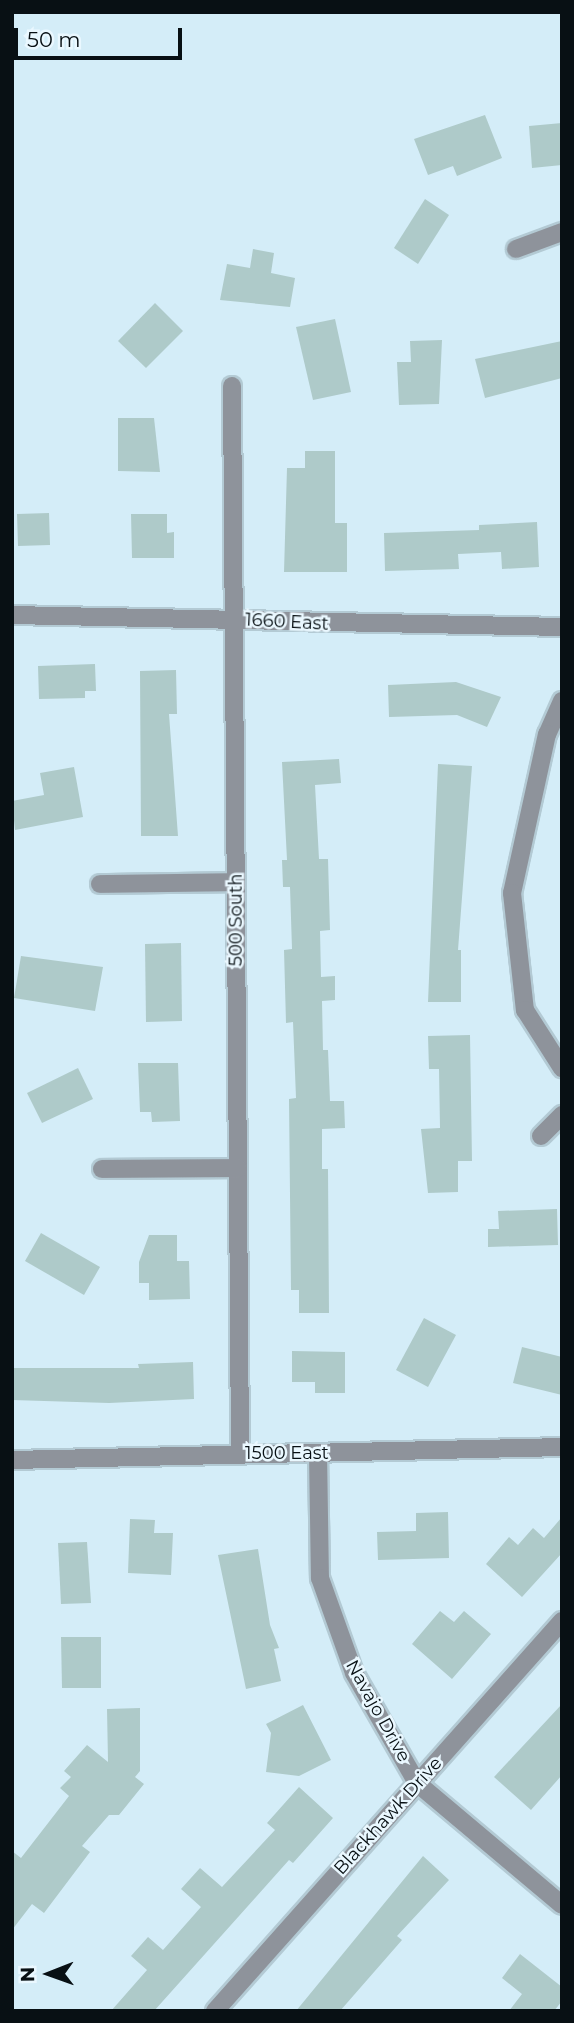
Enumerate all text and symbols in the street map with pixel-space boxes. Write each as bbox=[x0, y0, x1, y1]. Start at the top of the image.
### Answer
scale bar bbox=[18, 14, 186, 58]
text: 50 m bbox=[27, 27, 81, 52]
street label: 1660 East bbox=[245, 609, 329, 635]
street label: 500 South bbox=[225, 874, 247, 966]
street label: 1500 East bbox=[245, 1442, 329, 1464]
street label: Navajo Drive bbox=[341, 1656, 415, 1766]
street label: Blackhawk Drive bbox=[330, 1753, 446, 1879]
north arrow bbox=[14, 1939, 84, 2009]
text: N bbox=[16, 1967, 39, 1982]

